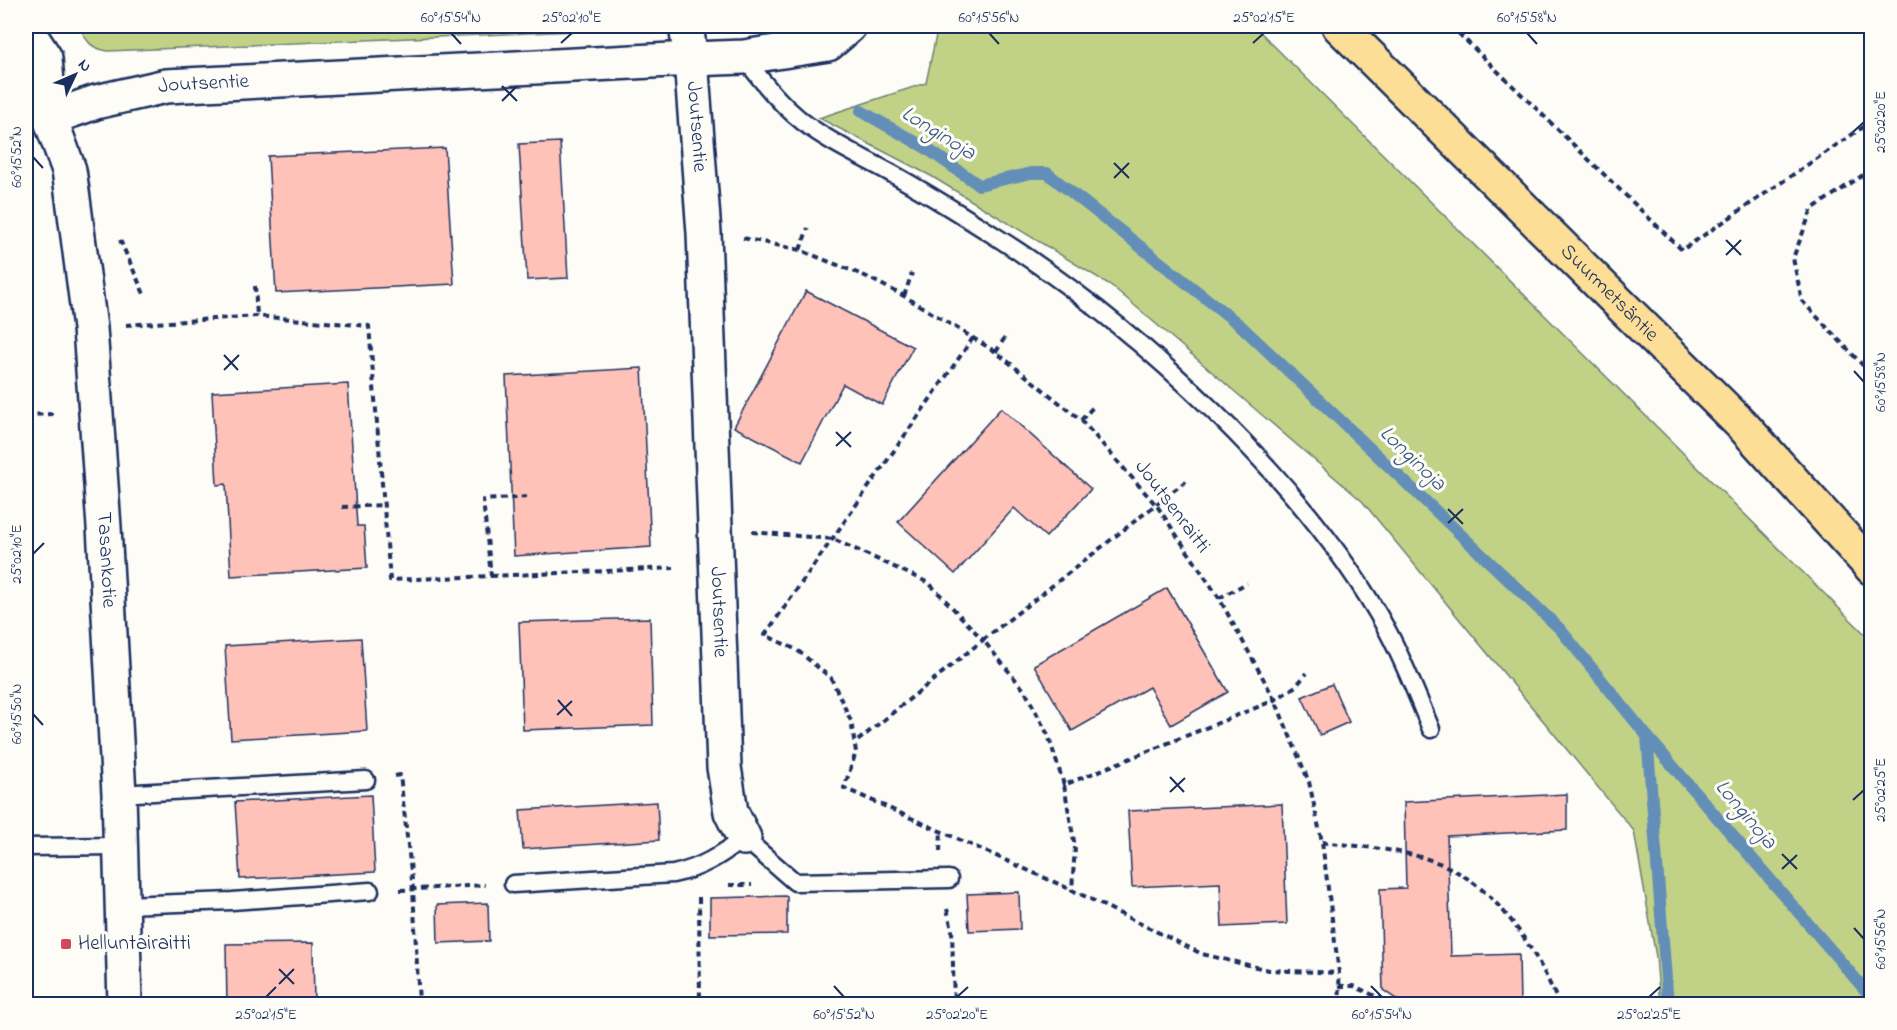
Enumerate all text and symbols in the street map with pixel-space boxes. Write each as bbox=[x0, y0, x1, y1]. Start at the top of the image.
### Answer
text: 60°15'54"N bbox=[421, 7, 481, 29]
text: 25°02'10"E bbox=[542, 7, 602, 29]
text: 60°15'56"N bbox=[959, 7, 1019, 29]
text: 25°02'15"E bbox=[1233, 7, 1295, 29]
text: 60°15'58"N bbox=[1497, 7, 1557, 29]
north arrow bbox=[45, 45, 105, 105]
text: N bbox=[72, 54, 97, 78]
street label: Joutsentie bbox=[155, 67, 250, 102]
street label: Joutsentie bbox=[678, 80, 714, 174]
text: 25°02'20"E bbox=[1870, 91, 1892, 153]
water label: Longinoja bbox=[895, 99, 982, 170]
text: 60°15'52"N bbox=[6, 126, 28, 188]
street label: Suurmetsäntie bbox=[1553, 237, 1666, 350]
text: 60°15'58"N bbox=[1870, 352, 1892, 412]
water label: Longinoja bbox=[1371, 419, 1454, 500]
street label: Joutsenraitti bbox=[1127, 454, 1217, 560]
street label: Tasankotie bbox=[88, 511, 124, 609]
text: 25°02'10"E bbox=[6, 524, 28, 584]
street label: Joutsentie bbox=[702, 566, 735, 659]
text: 60°15'50"N bbox=[6, 684, 28, 744]
text: 25°02'25"E bbox=[1870, 758, 1892, 822]
water label: Longinoja bbox=[1706, 773, 1784, 858]
text: 60°15'56"N bbox=[1870, 909, 1892, 969]
place label: Helluntairaitti bbox=[78, 929, 191, 959]
marker: Helluntairaitti bbox=[59, 937, 73, 951]
text: 25°02'15"E bbox=[235, 1004, 297, 1026]
text: 60°15'52"N bbox=[813, 1004, 875, 1026]
text: 25°02'20"E bbox=[926, 1004, 988, 1026]
text: 60°15'54"N bbox=[1352, 1004, 1412, 1026]
text: 25°02'25"E bbox=[1617, 1004, 1681, 1026]

